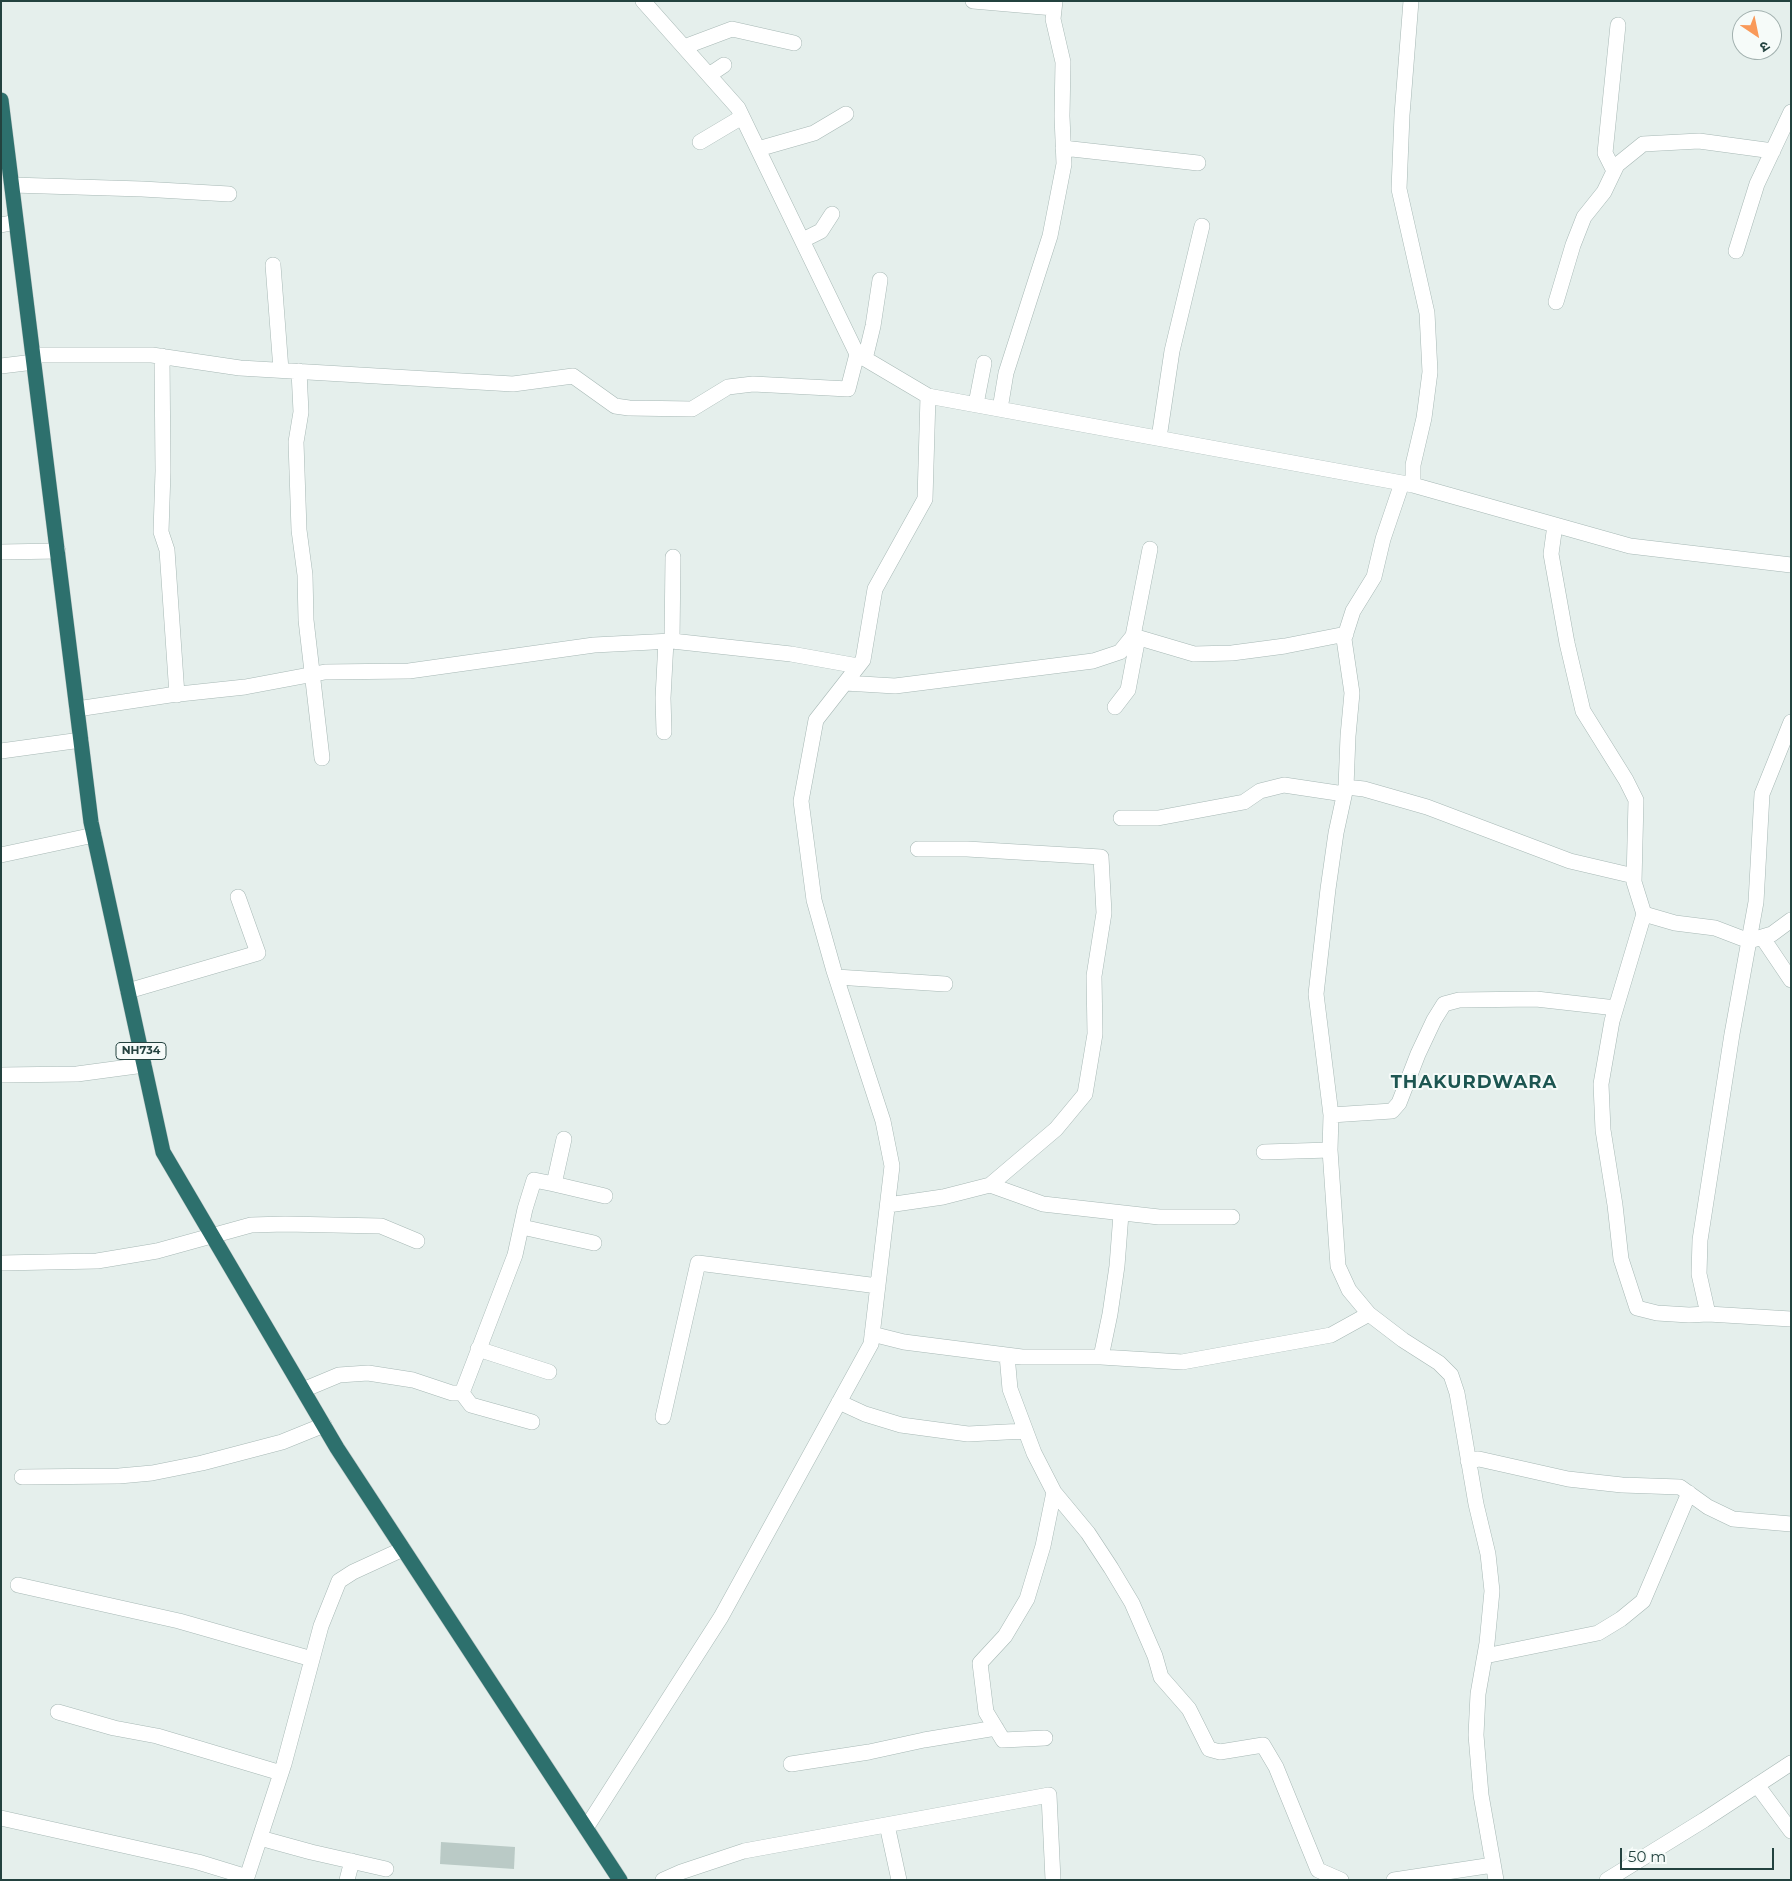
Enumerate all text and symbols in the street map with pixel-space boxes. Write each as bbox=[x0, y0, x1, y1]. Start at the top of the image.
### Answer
north arrow bbox=[1732, 10, 1782, 60]
text: उ bbox=[1756, 37, 1773, 56]
road number: NH734 bbox=[116, 1042, 166, 1060]
district label: THAKURDWARA bbox=[1389, 1072, 1559, 1094]
scale bar bbox=[1622, 1838, 1776, 1870]
text: 50 m bbox=[1628, 1847, 1666, 1866]

